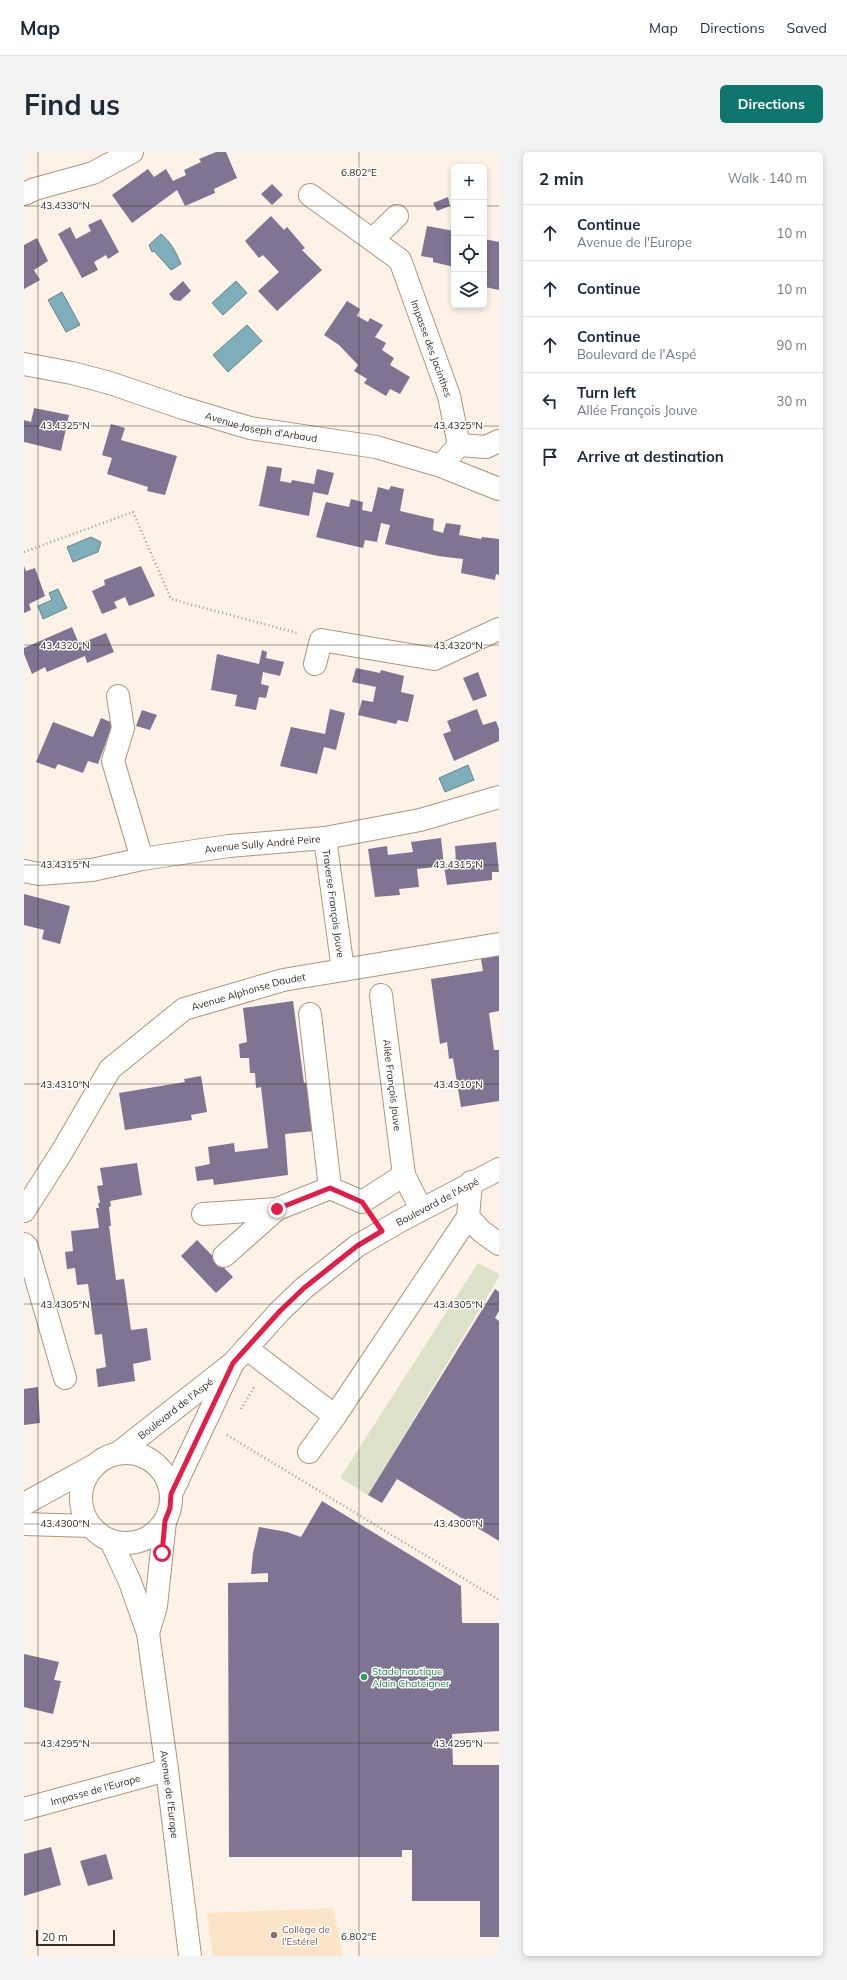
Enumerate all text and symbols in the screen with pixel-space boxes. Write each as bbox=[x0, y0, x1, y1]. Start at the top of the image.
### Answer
text: Map bbox=[20, 16, 60, 40]
text: Map bbox=[649, 19, 678, 37]
text: Directions bbox=[700, 19, 765, 37]
text: Saved bbox=[787, 19, 827, 37]
button: Directions bbox=[720, 85, 823, 123]
text: Find us bbox=[24, 87, 120, 122]
map controls bbox=[451, 164, 487, 308]
button: + bbox=[451, 164, 487, 200]
text: 6.802°E bbox=[341, 166, 377, 179]
text: 2 min bbox=[539, 168, 584, 189]
text: Walk · 140 m bbox=[728, 170, 807, 186]
text: 43.4330°N bbox=[40, 199, 90, 212]
button: − bbox=[451, 200, 487, 236]
text: Continue bbox=[577, 215, 640, 234]
icon: ahead bbox=[539, 222, 561, 244]
text: 10 m bbox=[777, 225, 807, 241]
text: Avenue de l'Europe bbox=[577, 234, 692, 250]
button: locate bbox=[451, 236, 487, 272]
button: layers bbox=[451, 272, 487, 308]
icon: ahead bbox=[539, 278, 561, 300]
text: Continue bbox=[577, 279, 640, 298]
text: 10 m bbox=[777, 281, 807, 297]
street label: Impasse des Jacinthes bbox=[408, 298, 455, 399]
text: Continue bbox=[577, 327, 640, 346]
icon: ahead bbox=[539, 334, 561, 356]
text: 90 m bbox=[777, 337, 807, 353]
text: Boulevard de l'Aspé bbox=[577, 346, 696, 362]
text: Turn left bbox=[577, 383, 636, 402]
icon: left bbox=[539, 390, 561, 412]
text: 30 m bbox=[777, 393, 807, 409]
text: Allée François Jouve bbox=[577, 402, 697, 418]
street label: Avenue Joseph d'Arbaud bbox=[204, 408, 318, 445]
text: 43.4325°N bbox=[40, 419, 90, 432]
text: 43.4325°N bbox=[433, 419, 483, 432]
icon: arrive bbox=[539, 446, 561, 468]
text: Arrive at destination bbox=[577, 447, 724, 466]
text: 43.4320°N bbox=[40, 639, 90, 652]
text: 43.4320°N bbox=[433, 639, 483, 652]
street label: Avenue Sully André Peire bbox=[204, 832, 321, 856]
street label: Traverse François Jouve bbox=[320, 848, 348, 958]
text: 43.4315°N bbox=[40, 858, 90, 871]
text: 43.4315°N bbox=[433, 858, 483, 871]
street label: Avenue Alphonse Daudet bbox=[190, 970, 307, 1013]
street label: Allée François Jouve bbox=[380, 1038, 404, 1132]
text: 43.4310°N bbox=[40, 1078, 90, 1091]
text: 43.4310°N bbox=[433, 1078, 483, 1091]
street label: Boulevard de l'Aspé bbox=[393, 1174, 481, 1229]
route end bbox=[268, 1200, 286, 1218]
text: 43.4305°N bbox=[40, 1298, 90, 1311]
text: 43.4305°N bbox=[433, 1298, 483, 1311]
street label: Boulevard de l'Aspé bbox=[135, 1375, 215, 1442]
text: 43.4300°N bbox=[40, 1517, 90, 1530]
text: 43.4300°N bbox=[433, 1517, 483, 1530]
route start bbox=[153, 1544, 171, 1562]
place label: Stade nautique Alain Chateigner bbox=[372, 1665, 450, 1690]
marker: Stade nautique Alain Chateigner bbox=[359, 1672, 369, 1682]
text: 43.4295°N bbox=[40, 1737, 90, 1750]
text: 43.4295°N bbox=[433, 1737, 483, 1750]
street label: Avenue de l'Europe bbox=[158, 1749, 182, 1839]
street label: Impasse de l'Europe bbox=[49, 1771, 142, 1808]
place label: Collège de l'Estérel bbox=[282, 1923, 330, 1948]
scale bar bbox=[36, 1928, 115, 1947]
text: 20 m bbox=[42, 1930, 68, 1944]
marker: Collège de l'Estérel bbox=[269, 1930, 279, 1940]
text: 6.802°E bbox=[341, 1930, 377, 1943]

